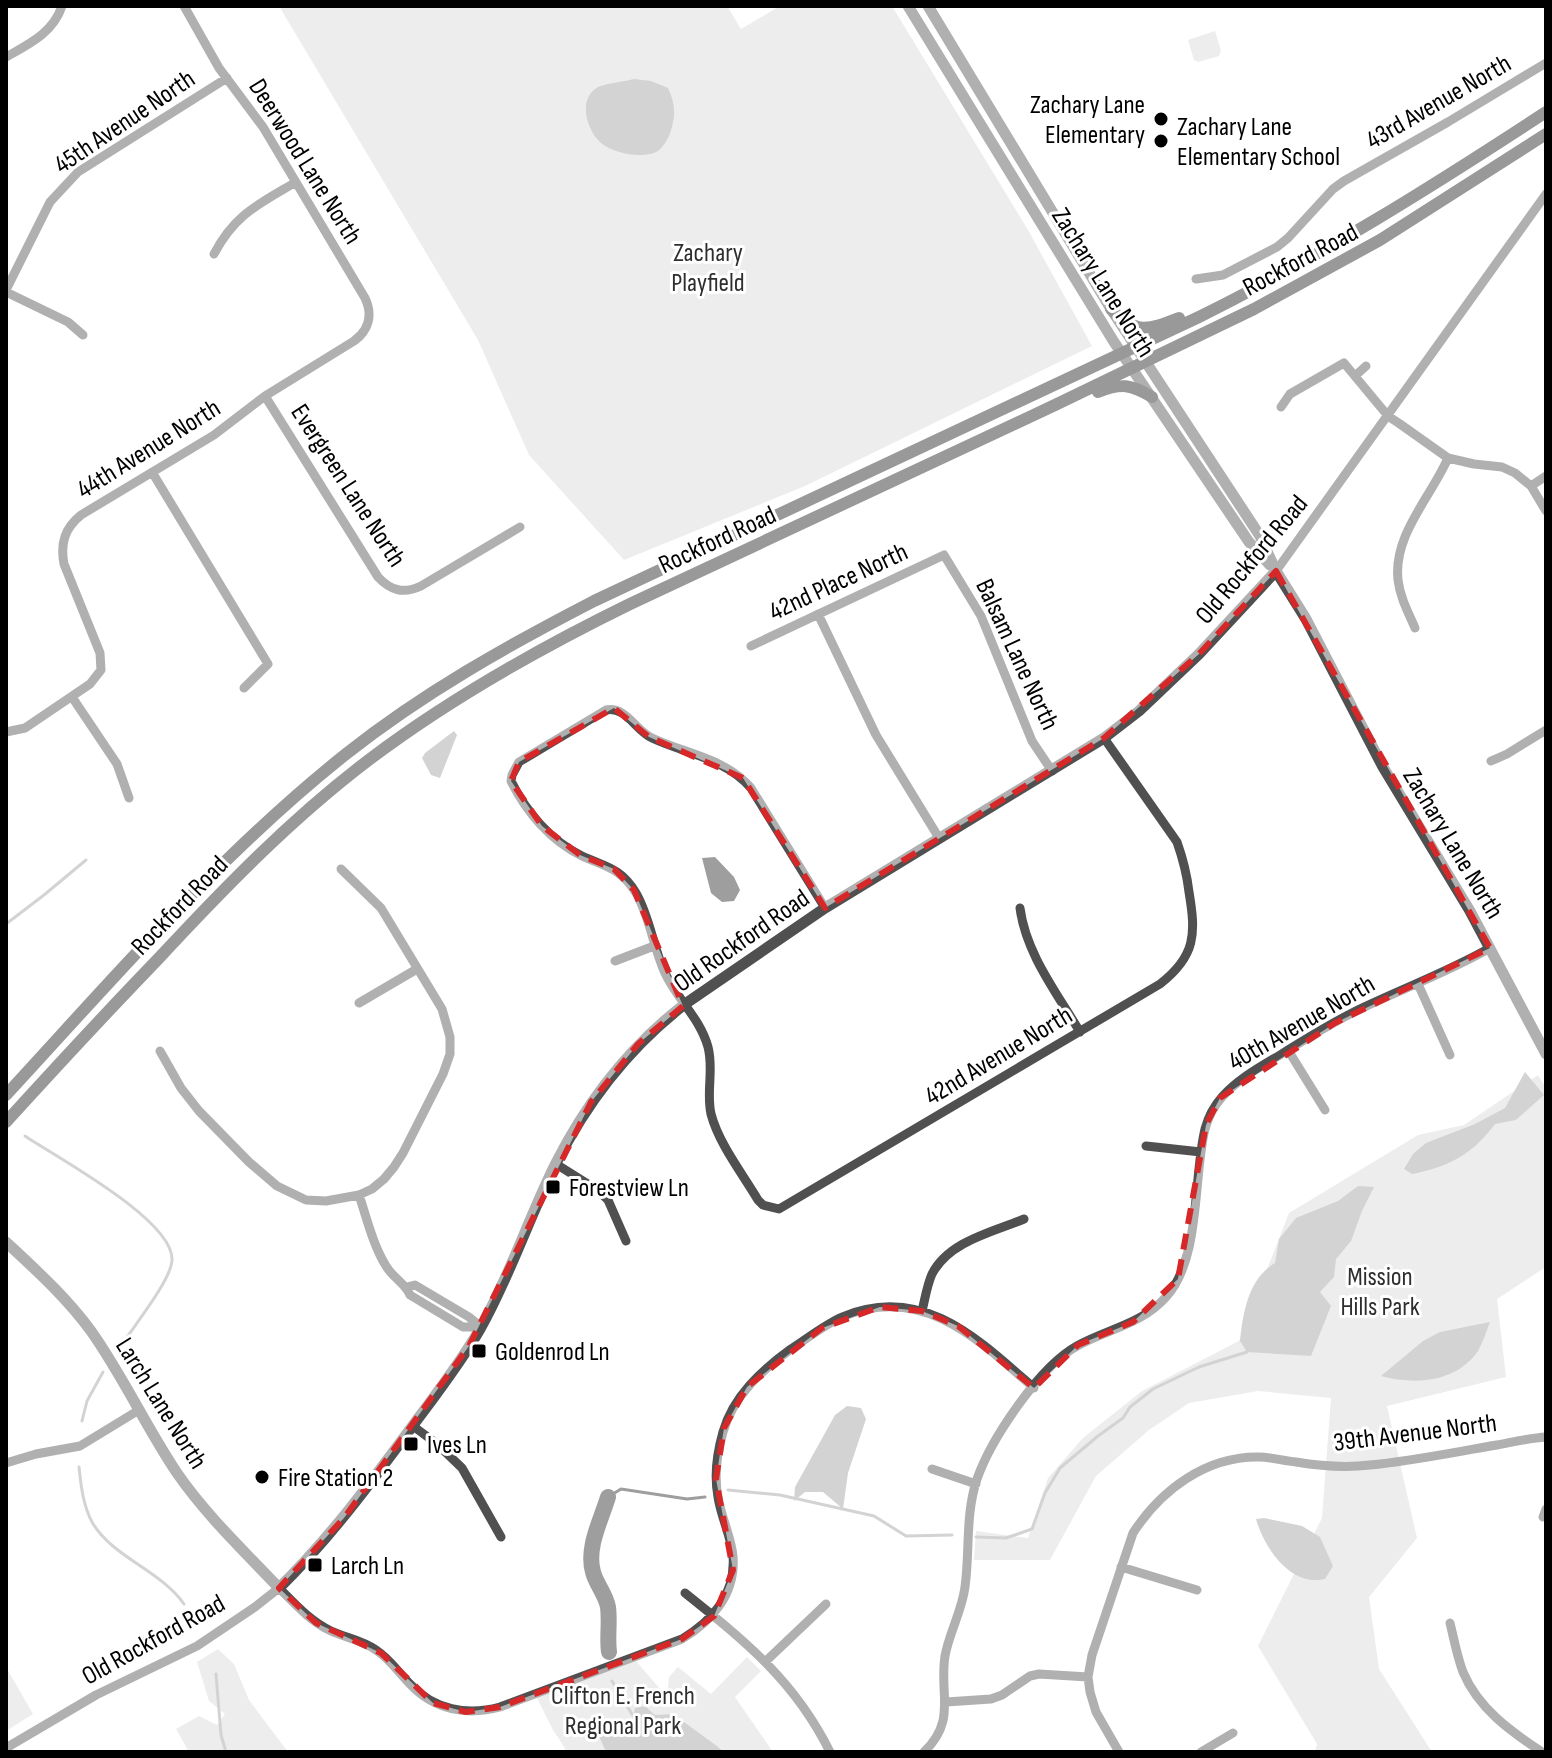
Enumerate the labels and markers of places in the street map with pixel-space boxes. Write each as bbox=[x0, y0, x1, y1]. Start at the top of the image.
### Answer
place label: Zachary Lane Elementary bbox=[1030, 90, 1145, 151]
marker: Zachary Lane Elementary bbox=[1152, 110, 1170, 128]
place label: Zachary Lane Elementary School bbox=[1177, 112, 1340, 173]
marker: Zachary Lane Elementary School bbox=[1152, 132, 1170, 150]
place label: Forestview Ln bbox=[569, 1173, 689, 1204]
marker: Forestview Ln bbox=[544, 1178, 562, 1196]
place label: Goldenrod Ln bbox=[495, 1337, 610, 1368]
marker: Goldenrod Ln bbox=[470, 1342, 488, 1360]
place label: Ives Ln bbox=[427, 1430, 487, 1461]
marker: Ives Ln bbox=[402, 1435, 420, 1453]
place label: Fire Station 2 bbox=[278, 1463, 393, 1494]
marker: Fire Station 2 bbox=[253, 1468, 271, 1486]
place label: Larch Ln bbox=[331, 1551, 404, 1582]
marker: Larch Ln bbox=[306, 1556, 324, 1574]

